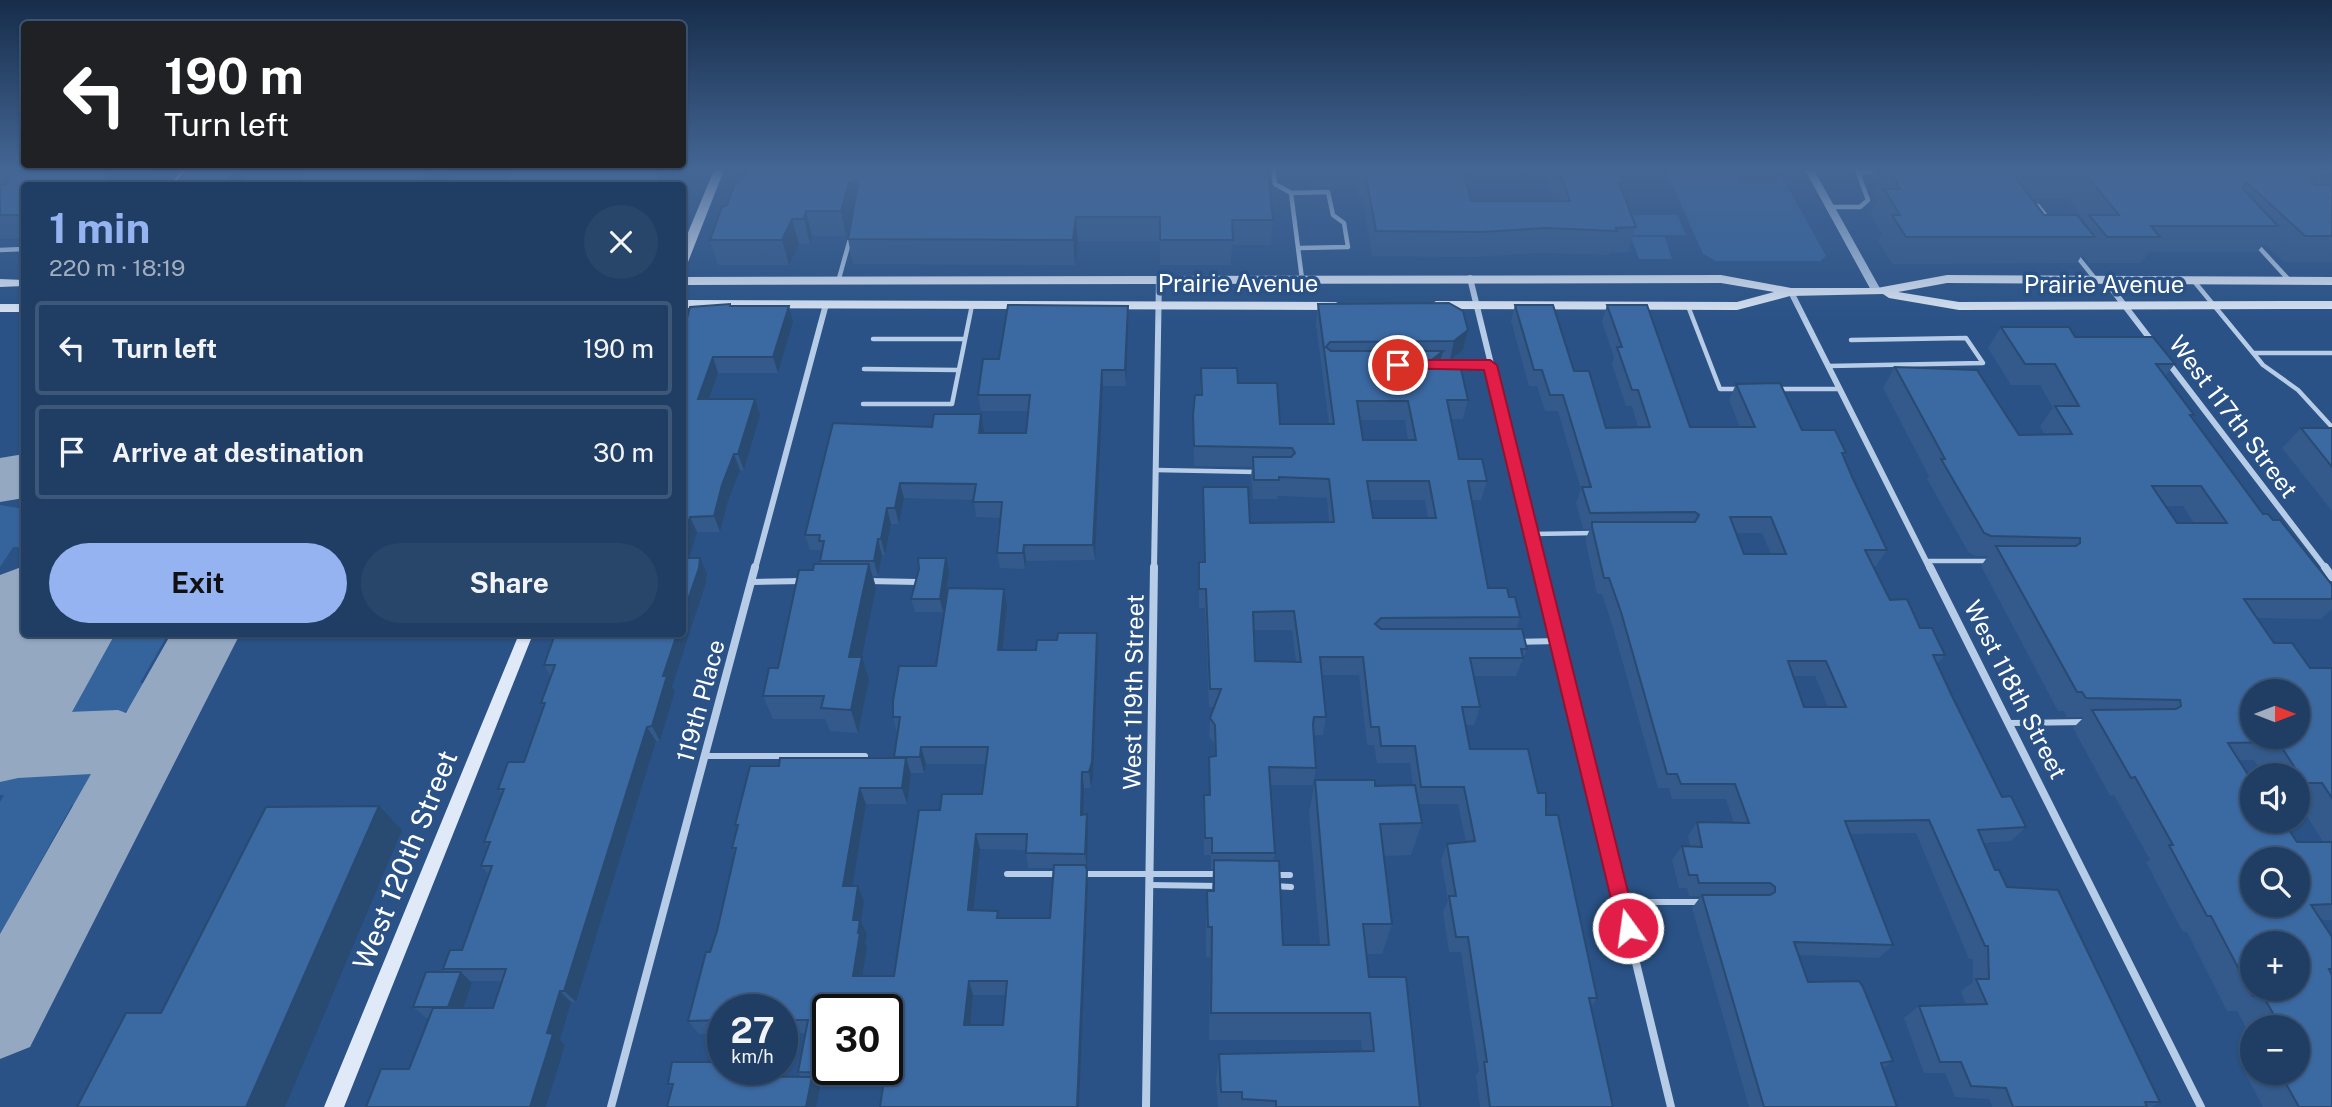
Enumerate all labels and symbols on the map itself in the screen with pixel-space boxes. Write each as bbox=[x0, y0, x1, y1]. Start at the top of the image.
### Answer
street label: Prairie Avenue bbox=[1158, 269, 1318, 297]
street label: Prairie Avenue bbox=[2024, 270, 2184, 298]
street label: West 117th Street bbox=[2164, 330, 2304, 503]
pin bbox=[1368, 335, 1428, 395]
street label: West 119th Street bbox=[1117, 594, 1149, 790]
street label: West 118th Street bbox=[1959, 596, 2073, 783]
street label: 119th Place bbox=[670, 636, 730, 765]
north arrow bbox=[2240, 679, 2310, 749]
street label: West 120th Street bbox=[345, 745, 464, 974]
position arrow bbox=[1591, 891, 1665, 965]
speed limit sign: 30 bbox=[812, 994, 903, 1085]

